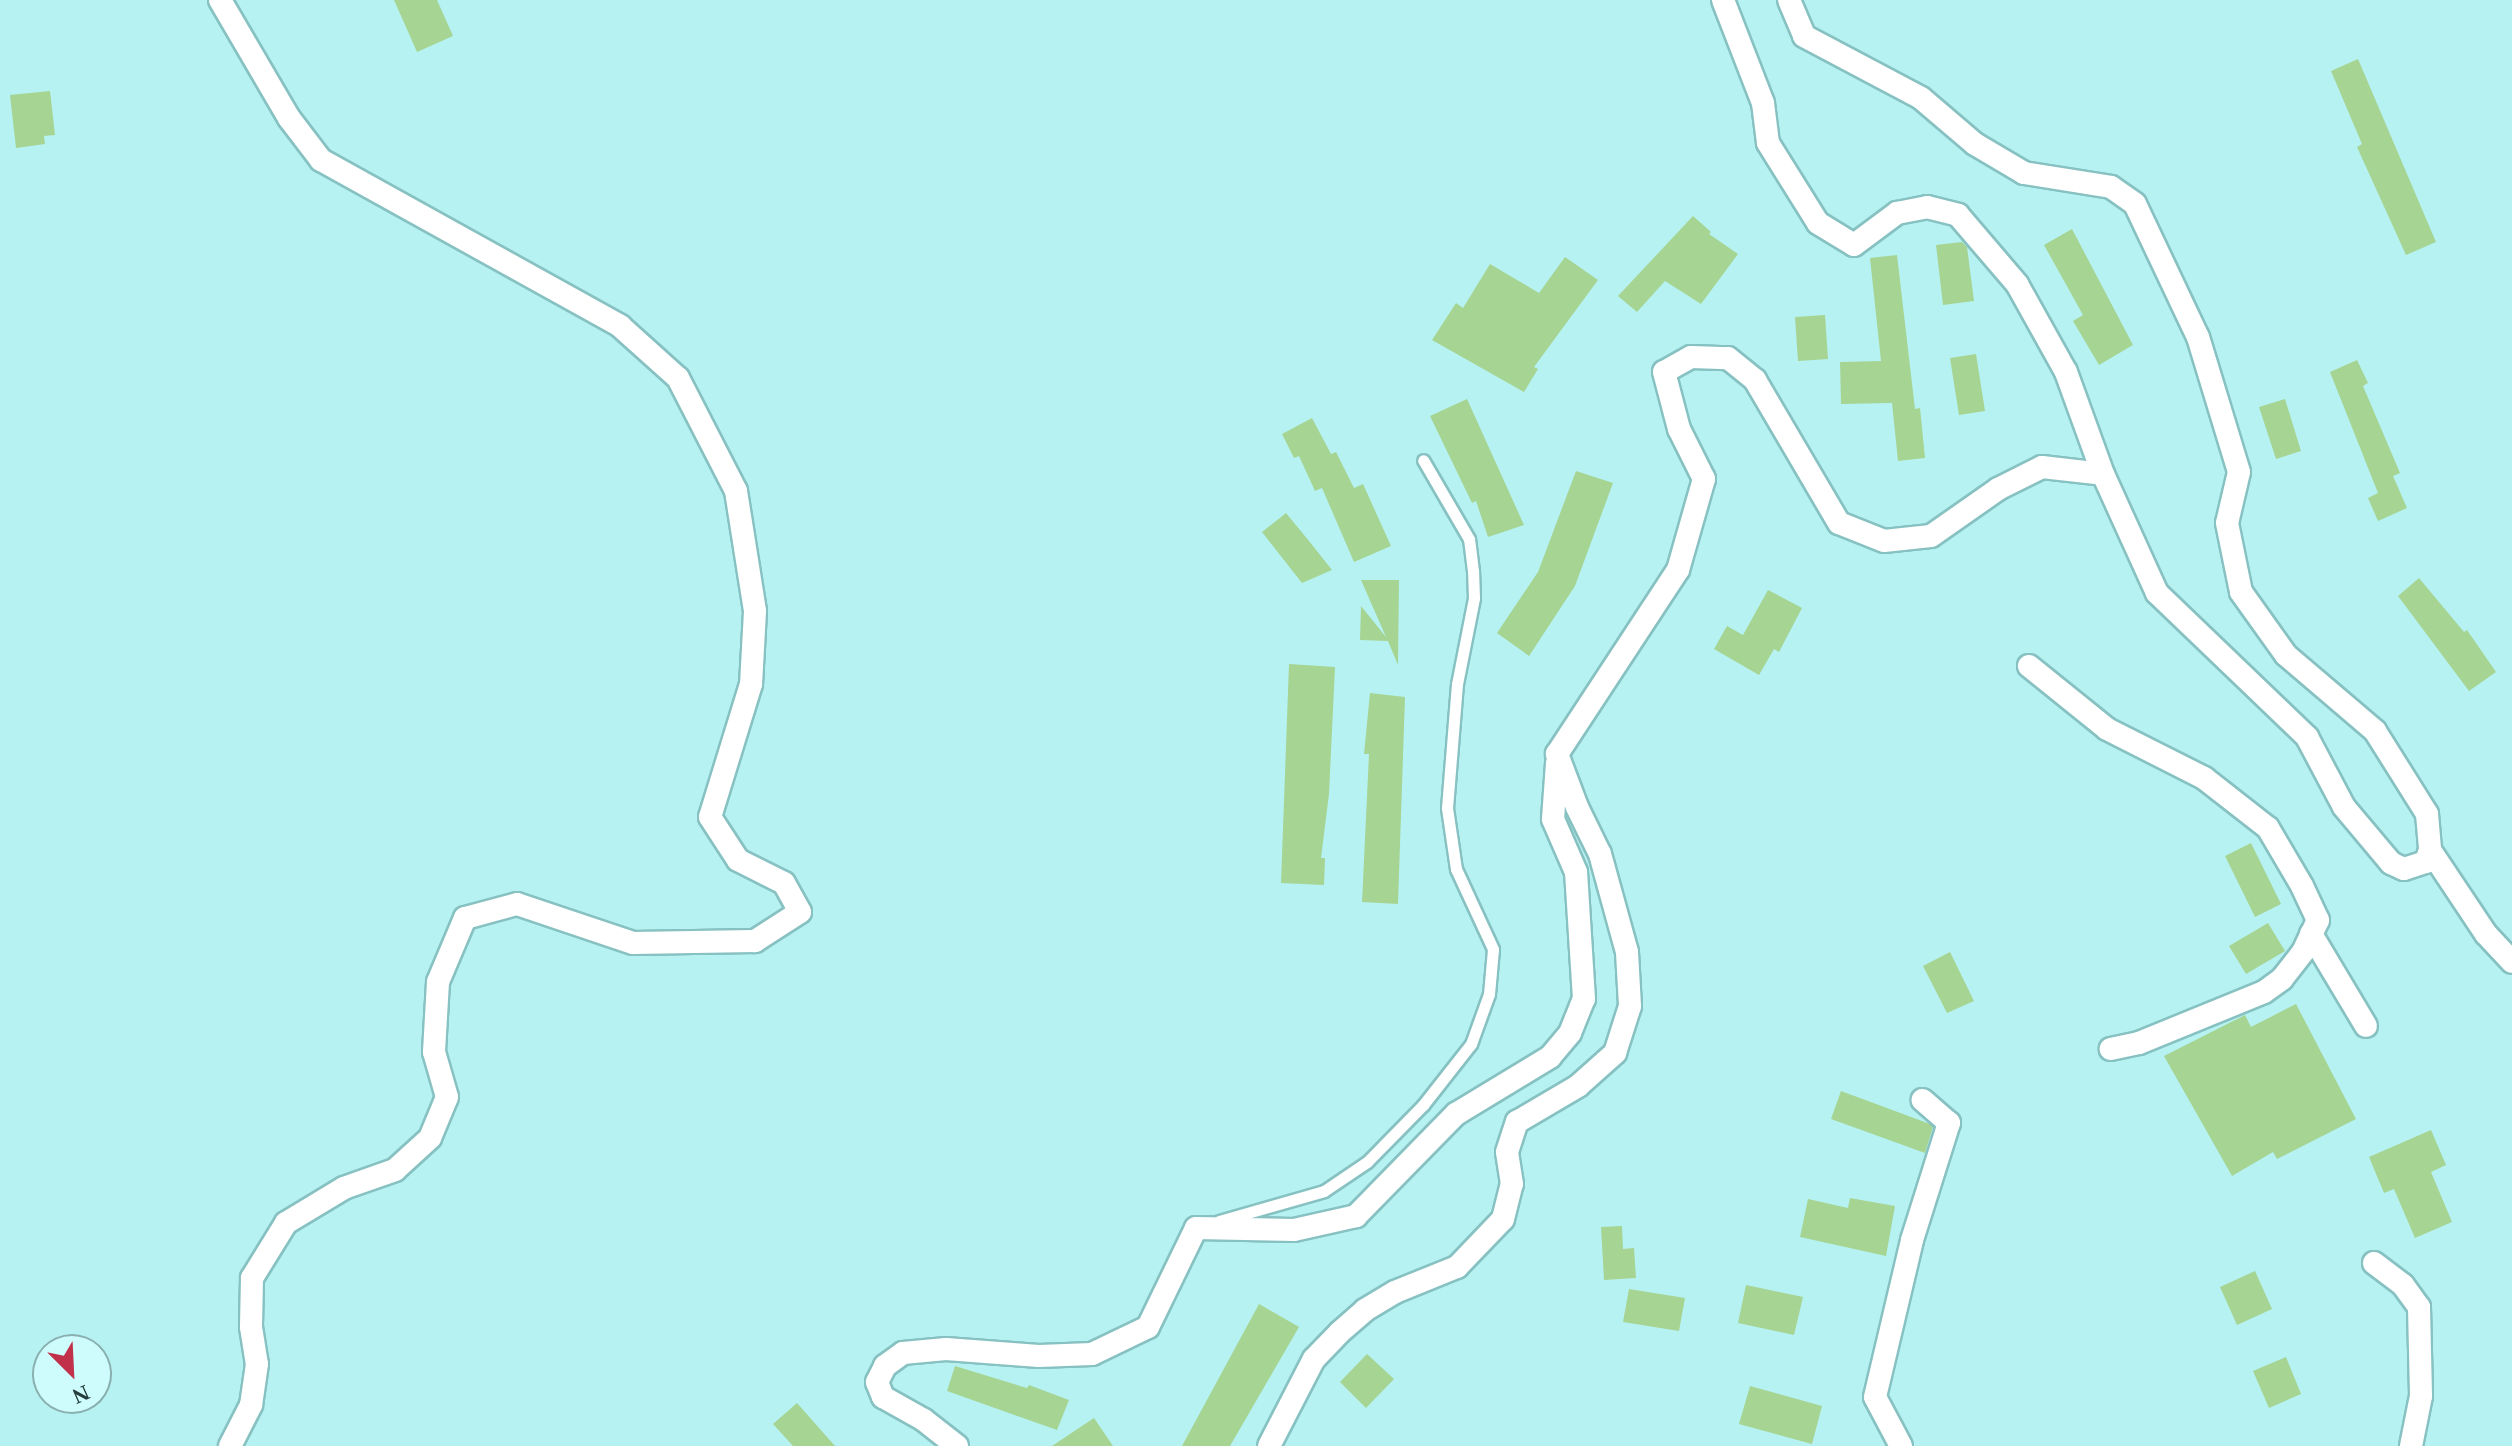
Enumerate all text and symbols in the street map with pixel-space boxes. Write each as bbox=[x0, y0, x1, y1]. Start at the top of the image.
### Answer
north arrow bbox=[32, 1334, 112, 1414]
text: N bbox=[69, 1380, 94, 1409]

